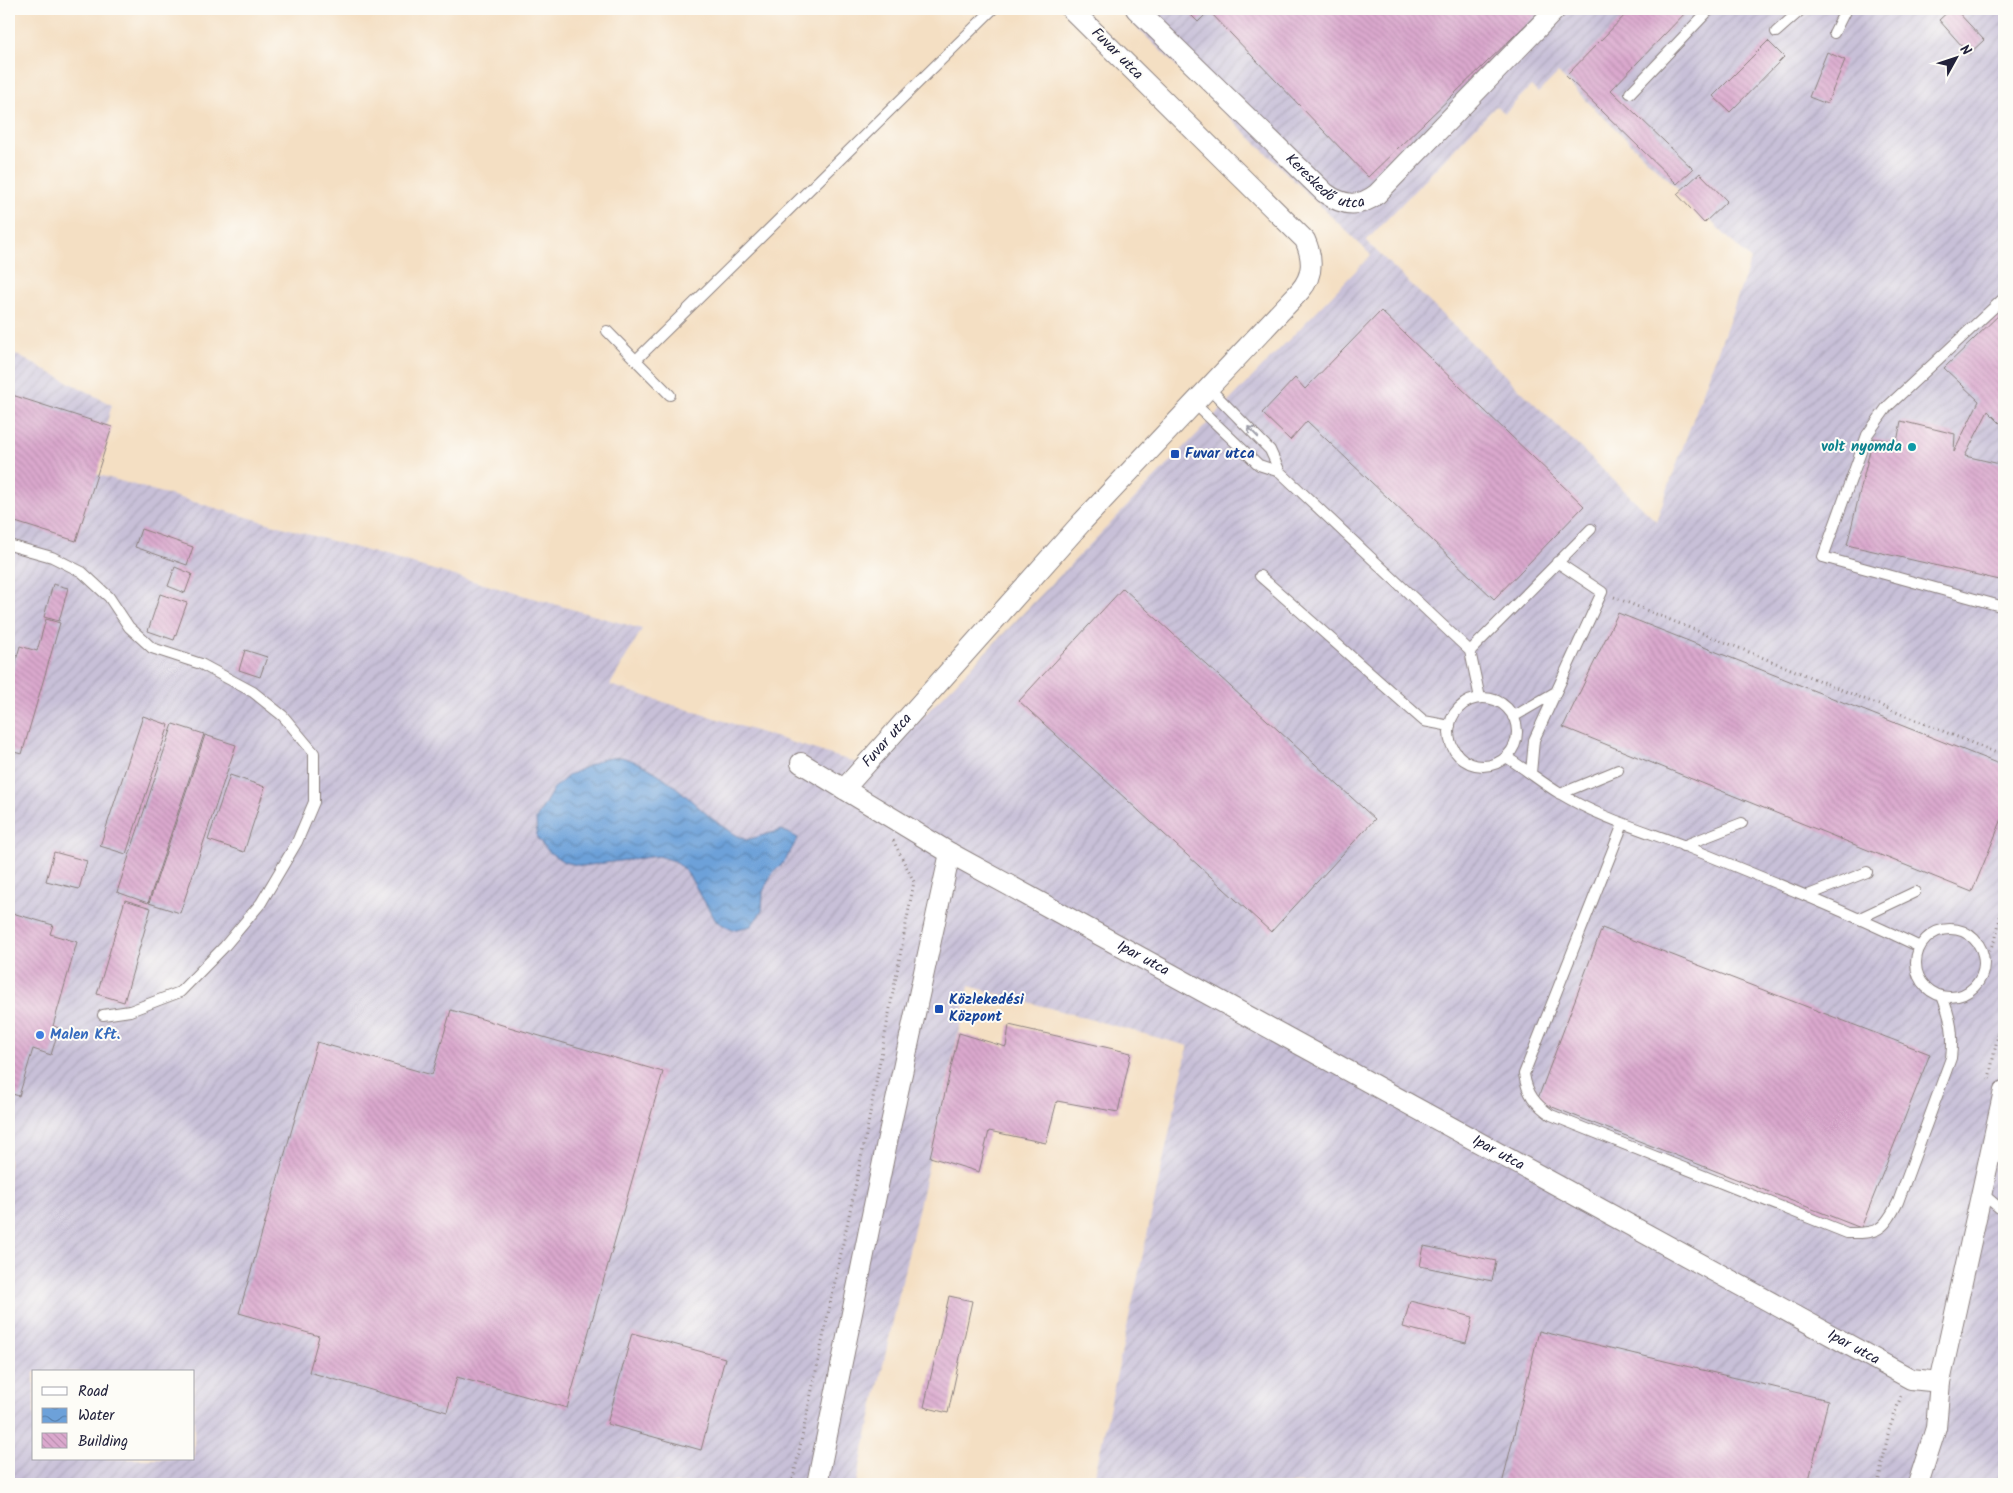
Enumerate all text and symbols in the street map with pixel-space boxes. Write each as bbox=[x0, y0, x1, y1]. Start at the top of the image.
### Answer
street label: Fuvar utca bbox=[1085, 22, 1149, 86]
north arrow bbox=[1930, 32, 1980, 82]
text: N bbox=[1954, 40, 1977, 61]
street label: Kereskedő utca bbox=[1279, 148, 1368, 216]
one-way arrow bbox=[1247, 426, 1259, 439]
place label: volt nyomda bbox=[1821, 435, 1902, 459]
marker: volt nyomda bbox=[1906, 441, 1918, 453]
place label: Fuvar utca bbox=[1185, 442, 1255, 466]
marker: Fuvar utca bbox=[1169, 448, 1181, 460]
street label: Fuvar utca bbox=[856, 708, 918, 773]
street label: Ipar utca bbox=[1112, 934, 1174, 983]
place label: Közlekedési Központ bbox=[949, 988, 1025, 1029]
marker: Közlekedési Központ bbox=[933, 1003, 945, 1015]
place label: Malen Kft. bbox=[50, 1023, 120, 1047]
marker: Malen Kft. bbox=[34, 1029, 46, 1041]
street label: Ipar utca bbox=[1468, 1129, 1529, 1177]
street label: Ipar utca bbox=[1823, 1323, 1884, 1372]
legend bbox=[32, 1370, 195, 1460]
text: Road bbox=[78, 1380, 109, 1404]
text: Water bbox=[78, 1404, 115, 1428]
text: Building bbox=[78, 1430, 128, 1454]

